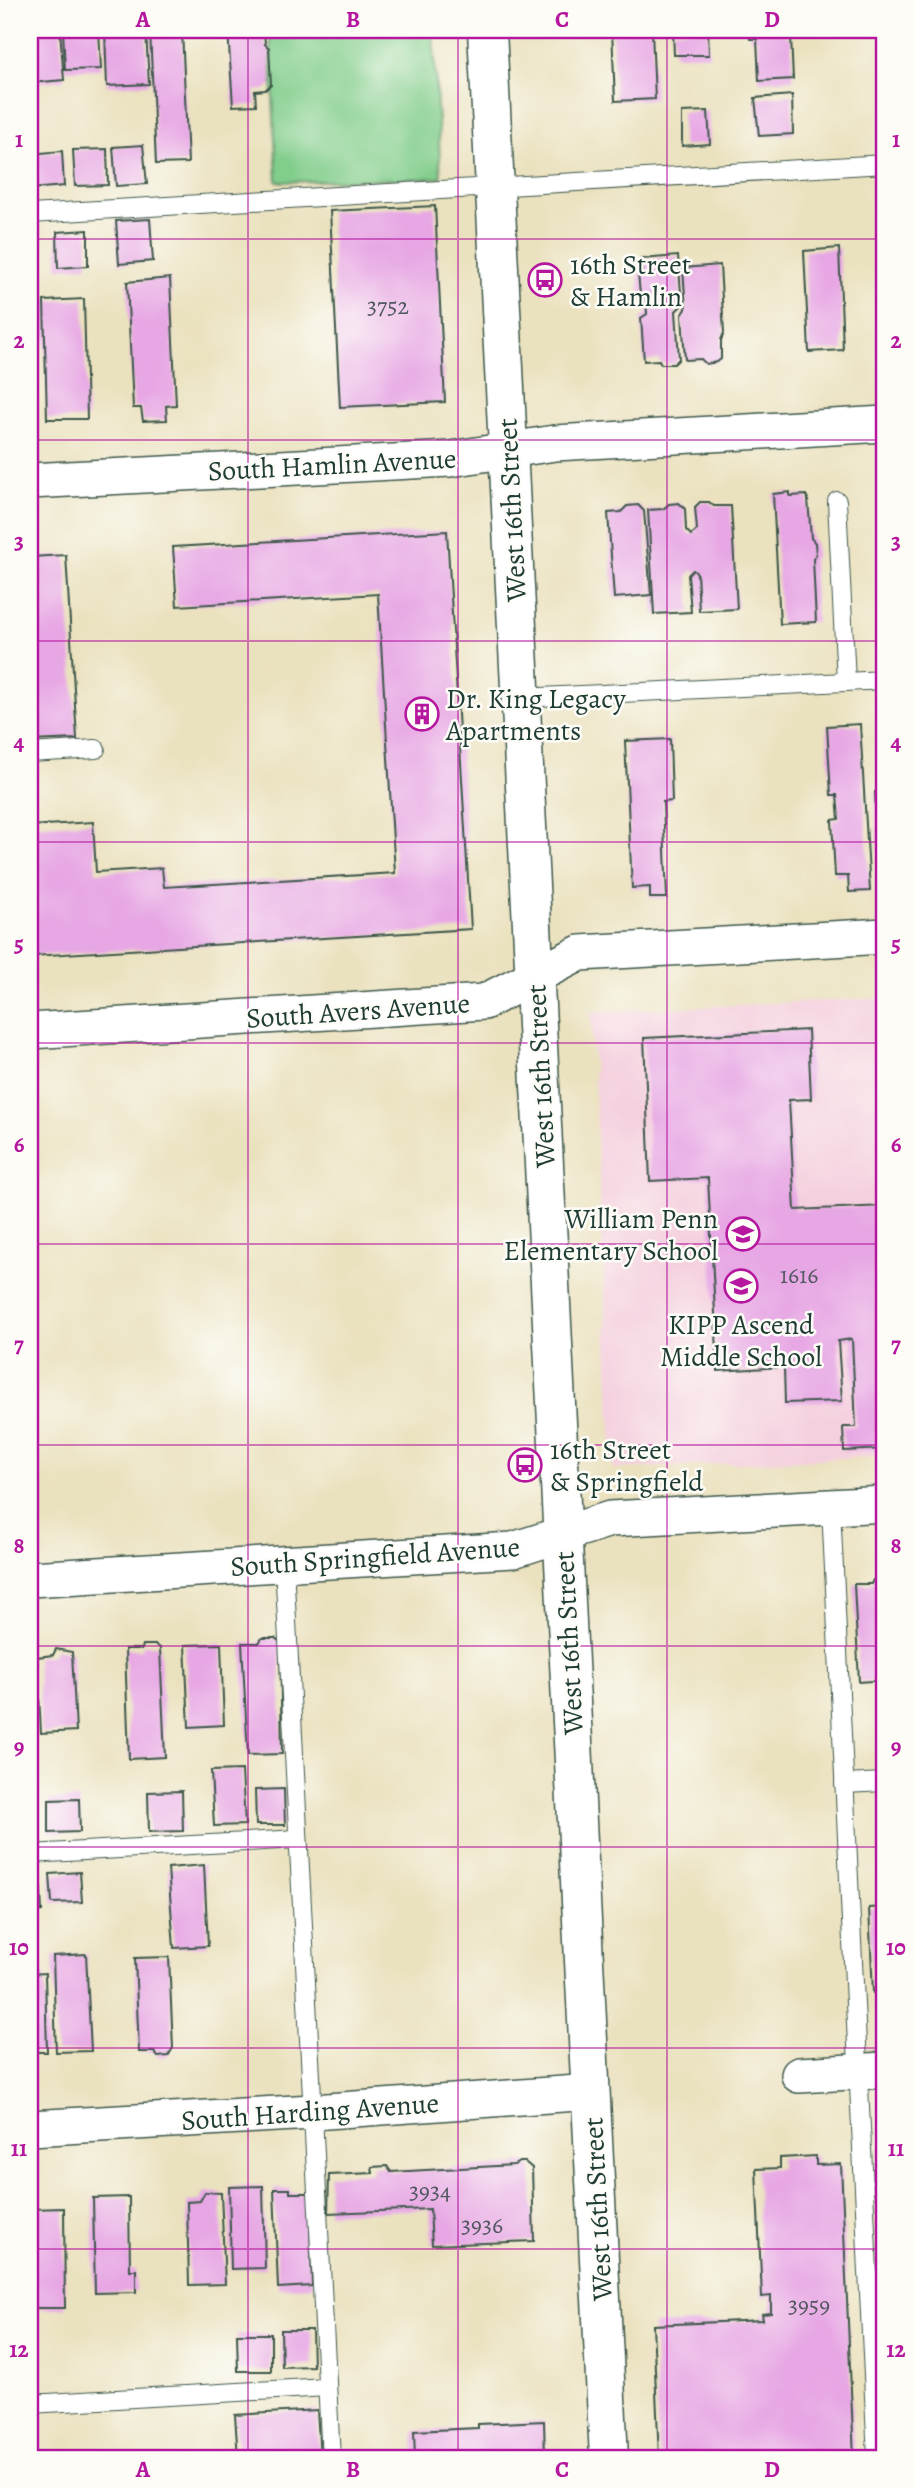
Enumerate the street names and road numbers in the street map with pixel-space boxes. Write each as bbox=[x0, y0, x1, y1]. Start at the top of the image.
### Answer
street label: West 16th Street bbox=[488, 417, 536, 604]
street label: South Hamlin Avenue bbox=[207, 440, 457, 490]
street label: West 16th Street bbox=[517, 983, 565, 1170]
street label: South Avers Avenue bbox=[245, 984, 471, 1038]
street label: South Springfield Avenue bbox=[229, 1528, 521, 1586]
street label: West 16th Street bbox=[545, 1550, 593, 1737]
street label: South Harding Avenue bbox=[180, 2084, 440, 2140]
street label: West 16th Street bbox=[574, 2116, 622, 2303]

